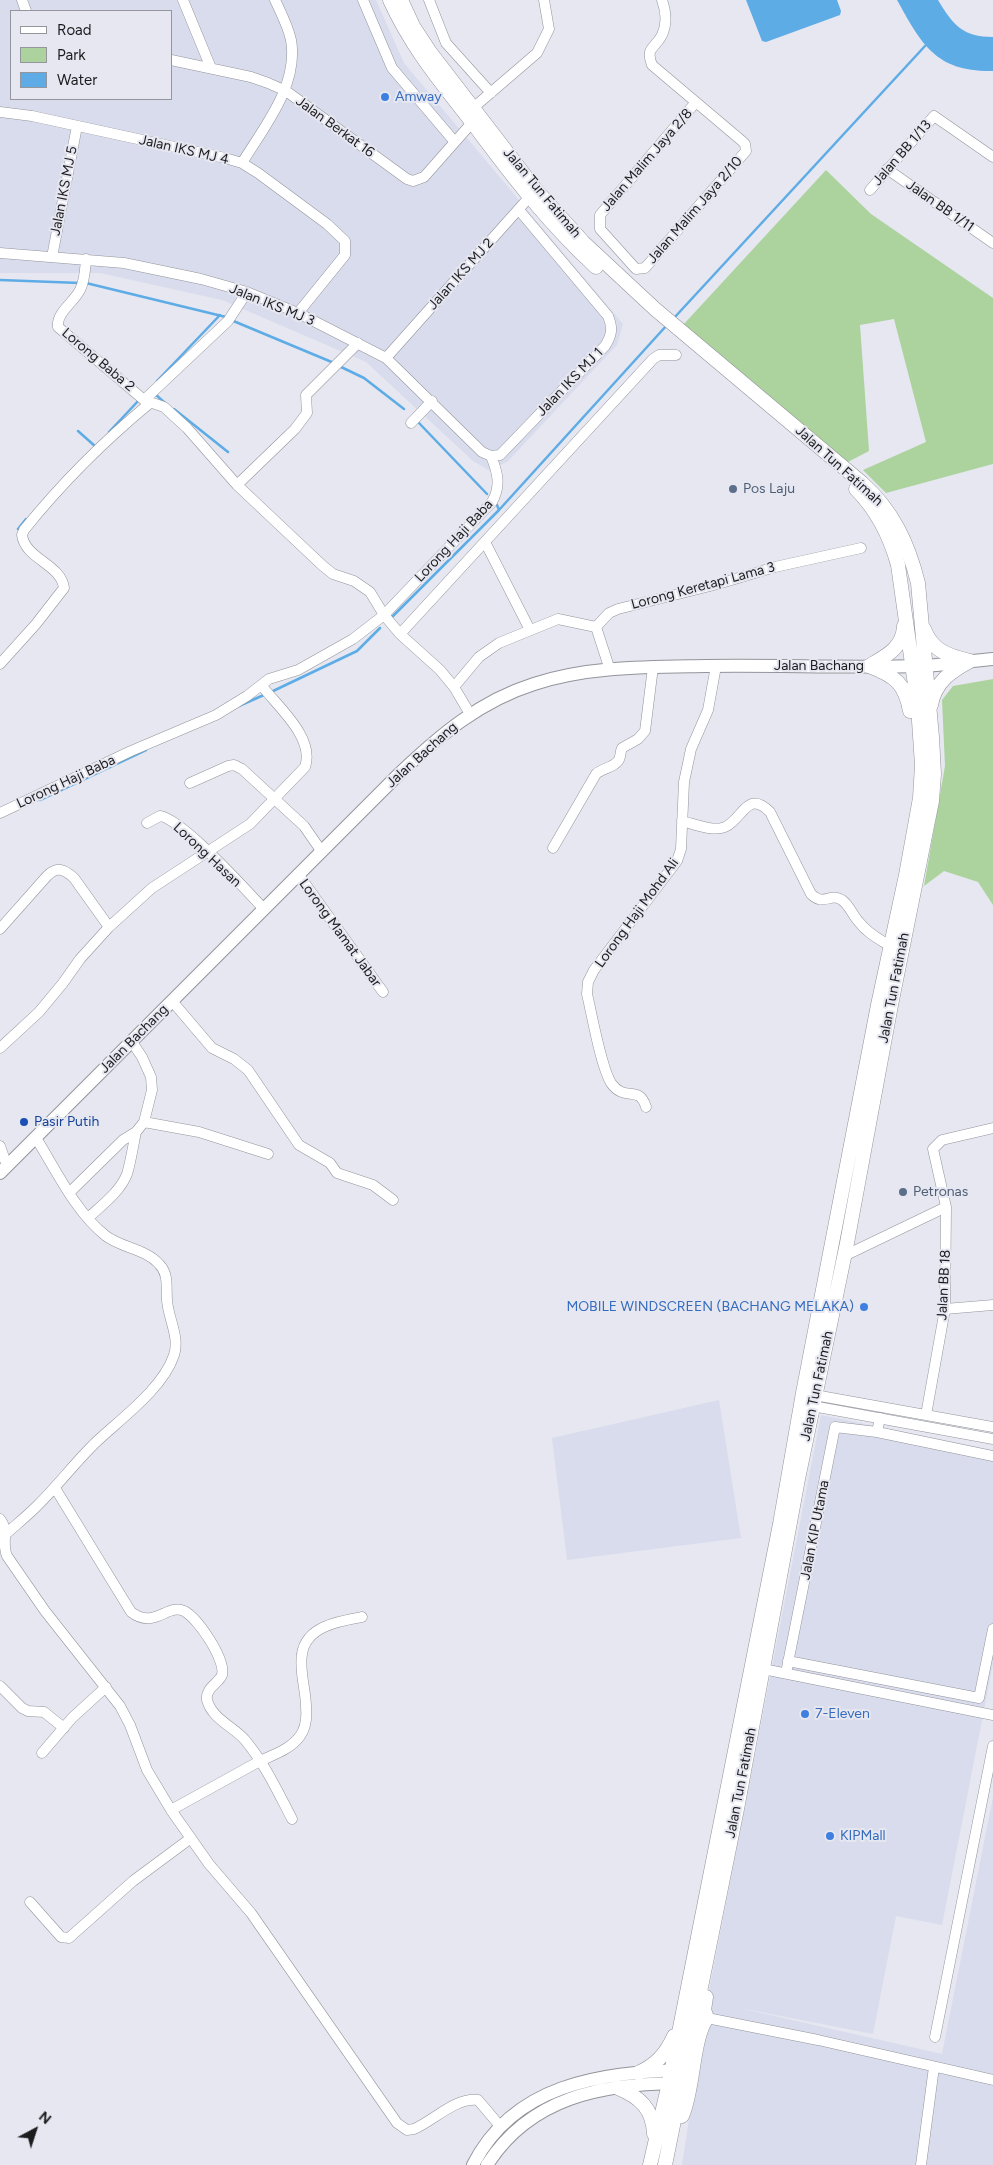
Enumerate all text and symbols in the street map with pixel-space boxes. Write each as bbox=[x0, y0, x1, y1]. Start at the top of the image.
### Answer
legend bbox=[10, 10, 172, 100]
text: Road bbox=[57, 21, 92, 39]
text: Park bbox=[57, 46, 86, 64]
text: Water bbox=[57, 71, 97, 89]
place label: Amway bbox=[395, 89, 441, 105]
marker: Amway bbox=[379, 91, 391, 103]
street label: Jalan Berkat 16 bbox=[292, 93, 378, 161]
street label: Jalan Malim Jaya 2/8 bbox=[598, 105, 696, 215]
street label: Jalan BB 1/13 bbox=[869, 117, 935, 189]
street label: Jalan IKS MJ 4 bbox=[138, 132, 230, 168]
street label: Jalan IKS MJ 5 bbox=[47, 145, 81, 237]
street label: Jalan Tun Fatimah bbox=[500, 145, 584, 241]
street label: Jalan Malim Jaya 2/10 bbox=[644, 153, 746, 267]
street label: Jalan BB 1/11 bbox=[903, 176, 977, 236]
street label: Jalan IKS MJ 2 bbox=[424, 235, 498, 313]
street label: Jalan IKS MJ 3 bbox=[227, 280, 317, 330]
street label: Lorong Baba 2 bbox=[58, 325, 138, 395]
street label: Jalan IKS MJ 1 bbox=[533, 344, 607, 420]
street label: Jalan Tun Fatimah bbox=[792, 422, 886, 510]
place label: Pos Laju bbox=[743, 481, 795, 497]
marker: Pos Laju bbox=[727, 483, 739, 495]
street label: Lorong Haji Baba bbox=[411, 496, 497, 586]
street label: Lorong Keretapi Lama 3 bbox=[629, 559, 777, 613]
street label: Jalan Bachang bbox=[774, 658, 864, 674]
street label: Jalan Bachang bbox=[383, 719, 461, 791]
street label: Lorong Haji Baba bbox=[14, 752, 118, 812]
street label: Lorong Hasan bbox=[170, 819, 244, 891]
street label: Lorong Haji Mohd Ali bbox=[592, 855, 682, 971]
street label: Lorong Mamat Jabar bbox=[295, 876, 385, 990]
street label: Jalan Tun Fatimah bbox=[875, 931, 913, 1045]
street label: Jalan Bachang bbox=[96, 1001, 172, 1077]
place label: Pasir Putih bbox=[34, 1114, 99, 1130]
marker: Pasir Putih bbox=[18, 1116, 30, 1128]
place label: Petronas bbox=[913, 1184, 968, 1200]
marker: Petronas bbox=[897, 1186, 909, 1198]
street label: Jalan BB 18 bbox=[934, 1249, 954, 1321]
place label: MOBILE WINDSCREEN (BACHANG MELAKA) bbox=[566, 1299, 854, 1315]
marker: MOBILE WINDSCREEN (BACHANG MELAKA) bbox=[858, 1301, 870, 1313]
street label: Jalan Tun Fatimah bbox=[797, 1329, 837, 1443]
street label: Jalan KIP Utama bbox=[797, 1479, 833, 1581]
place label: 7-Eleven bbox=[815, 1706, 870, 1722]
marker: 7-Eleven bbox=[799, 1708, 811, 1720]
street label: Jalan Tun Fatimah bbox=[722, 1726, 760, 1840]
place label: KIPMall bbox=[840, 1828, 886, 1844]
marker: KIPMall bbox=[824, 1830, 836, 1842]
north arrow bbox=[10, 2105, 60, 2155]
text: N bbox=[35, 2108, 55, 2128]

